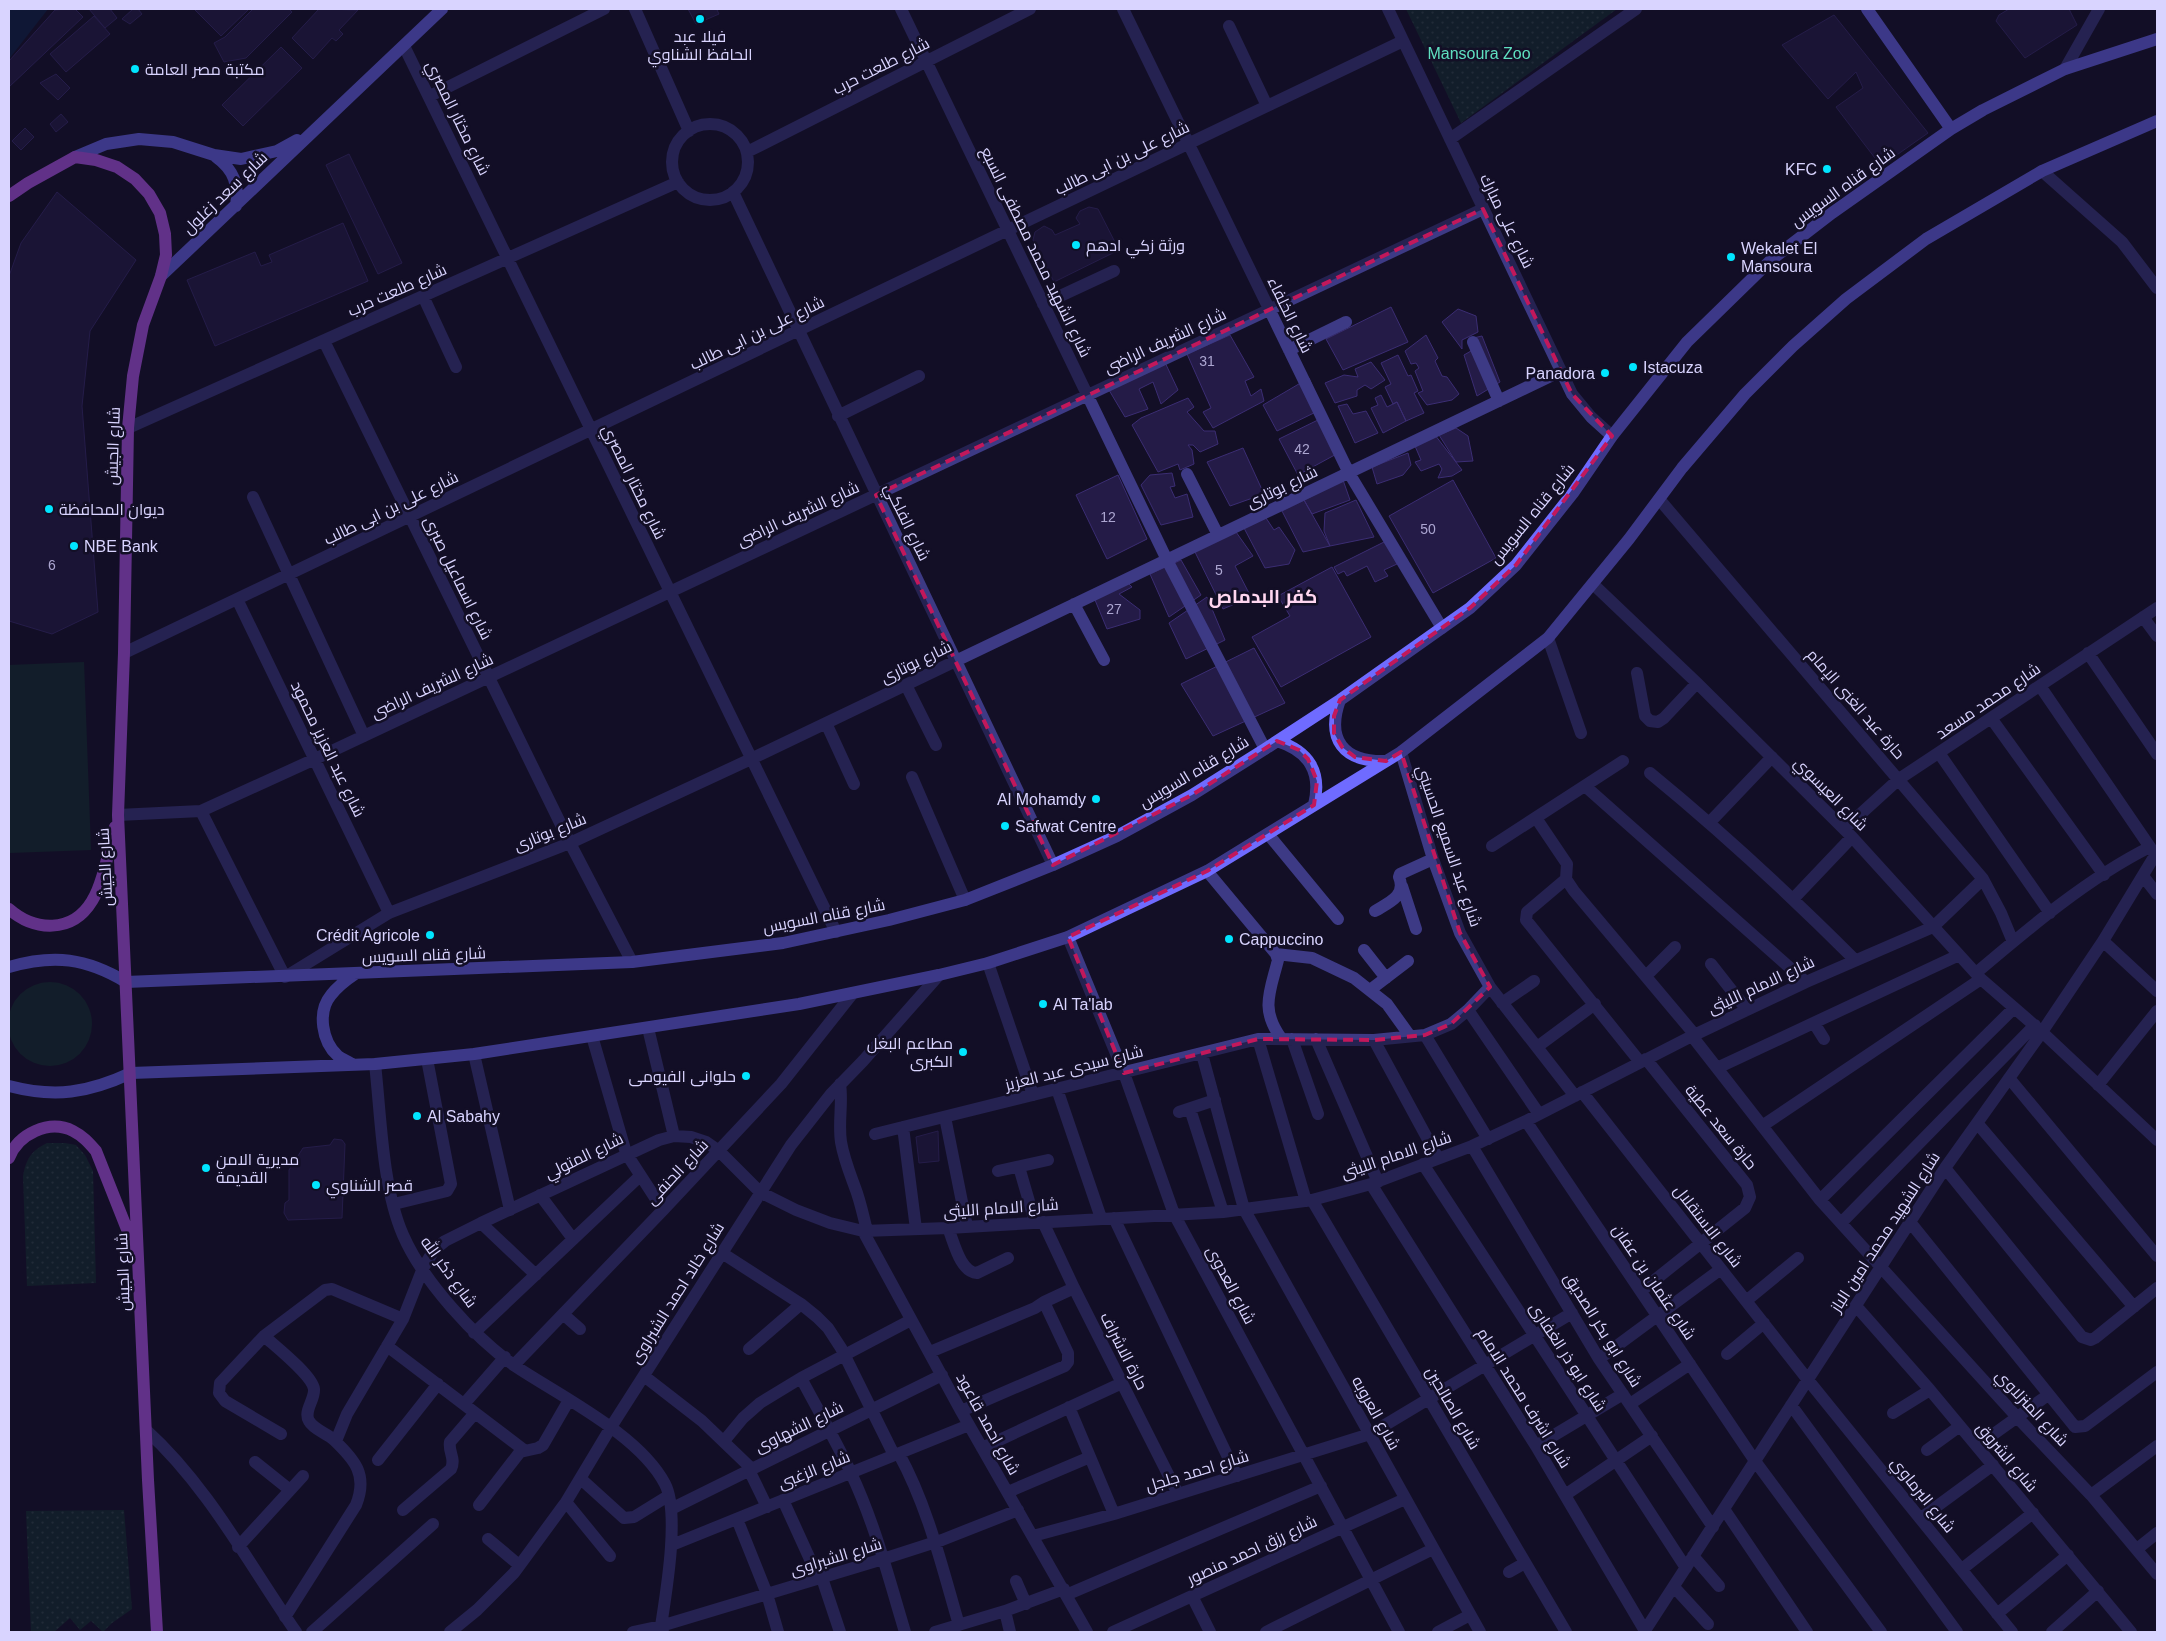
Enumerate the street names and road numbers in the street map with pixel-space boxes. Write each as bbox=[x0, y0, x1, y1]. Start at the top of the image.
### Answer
street label: شارع طلعت حرب bbox=[830, 34, 934, 100]
street label: شارع مختار المصري bbox=[418, 58, 493, 180]
street label: شارع على بن ابى طالب bbox=[1052, 118, 1193, 201]
street label: شارع الشهيد محمد مصطفى السبع bbox=[975, 144, 1094, 361]
street label: شارع قناه السويس bbox=[1788, 144, 1900, 233]
street label: شارع سعد زغلول bbox=[179, 149, 273, 240]
street label: شارع على مبارك bbox=[1474, 171, 1537, 272]
street label: شارع طلعت حرب bbox=[345, 261, 450, 322]
street label: شارع الخلفاء bbox=[1262, 274, 1316, 357]
street label: شارع على بن ابى طالب bbox=[687, 293, 828, 376]
street label: شارع الشريف الراضى bbox=[1101, 305, 1230, 379]
street label: شارع الجيش bbox=[103, 407, 126, 486]
street label: شارع مختار المصري bbox=[594, 422, 669, 544]
street label: شارع قناه السويس bbox=[1486, 460, 1580, 570]
street label: شارع بوتارى bbox=[1244, 463, 1321, 514]
street label: شارع على بن ابى طالب bbox=[321, 468, 462, 551]
street label: شارع الشريف الراضى bbox=[734, 478, 863, 552]
street label: شارع الفلكي bbox=[876, 481, 933, 566]
street label: شارع اسماعيل صبرى bbox=[418, 513, 495, 644]
street label: شارع بوتارى bbox=[878, 638, 955, 689]
street label: حارة عبد الغنى الإمام bbox=[1802, 646, 1908, 764]
street label: شارع الشريف الراضى bbox=[368, 650, 497, 724]
street label: شارع محمد مسعد bbox=[1933, 660, 2045, 745]
street label: شارع عبد العزيز محمود bbox=[285, 678, 368, 821]
street label: شارع قناه السويس bbox=[1136, 733, 1253, 814]
street label: شارع العيسوي bbox=[1787, 754, 1871, 838]
street label: شارع عبد السميع الحسيني bbox=[1409, 763, 1485, 931]
street label: شارع بوتارى bbox=[511, 810, 590, 857]
street label: شارع الجيش bbox=[94, 827, 119, 907]
street label: شارع قناه السويس bbox=[761, 896, 887, 939]
street label: شارع قناه السويس bbox=[362, 944, 487, 969]
street label: شارع الامام الليثى bbox=[1705, 953, 1818, 1020]
street label: شارع سيدى عبد العزيز bbox=[1002, 1043, 1146, 1097]
street label: حارة سعد عطية bbox=[1681, 1081, 1760, 1173]
street label: شارع الامام الليثى bbox=[1339, 1128, 1454, 1185]
street label: شارع المتولي bbox=[542, 1130, 628, 1187]
street label: شارع الحنفى bbox=[643, 1136, 714, 1210]
street label: شارع الشهيد محمد امين الباز bbox=[1826, 1149, 1946, 1318]
street label: شارع الاستقلال bbox=[1668, 1182, 1745, 1272]
street label: شارع الامام الليثى bbox=[943, 1195, 1059, 1224]
street label: شارع خالد احمد الشبراوى bbox=[627, 1219, 730, 1368]
street label: شارع عثمان بن عفان bbox=[1607, 1221, 1699, 1344]
street label: شارع الجيش bbox=[113, 1232, 136, 1311]
street label: شارع ذكر الله bbox=[415, 1232, 482, 1313]
street label: شارع العدوى bbox=[1201, 1243, 1259, 1328]
street label: شارع ابو بكر الصديق bbox=[1558, 1270, 1645, 1392]
street label: شارع ابو ذر الغفارى bbox=[1524, 1299, 1610, 1416]
street label: حارة الاشراف bbox=[1096, 1309, 1151, 1393]
street label: شارع اشرف محمد الامام bbox=[1471, 1325, 1574, 1473]
street label: شارع الصالحين bbox=[1420, 1364, 1483, 1454]
street label: شارع المنزلاوي bbox=[1989, 1366, 2072, 1453]
street label: شارع احمد قاعود bbox=[950, 1370, 1023, 1479]
street label: شارع العروبه bbox=[1346, 1373, 1403, 1454]
street label: شارع الشهاوى bbox=[752, 1398, 847, 1458]
street label: شارع الشروق bbox=[1971, 1419, 2041, 1497]
street label: شارع احمد جلجل bbox=[1143, 1447, 1252, 1498]
street label: شارع الزغبى bbox=[775, 1448, 854, 1495]
street label: شارع البرماوي bbox=[1884, 1454, 1958, 1539]
street label: شارع رزق احمد منصور bbox=[1184, 1512, 1321, 1591]
street label: شارع الشبراوى bbox=[788, 1535, 885, 1582]

